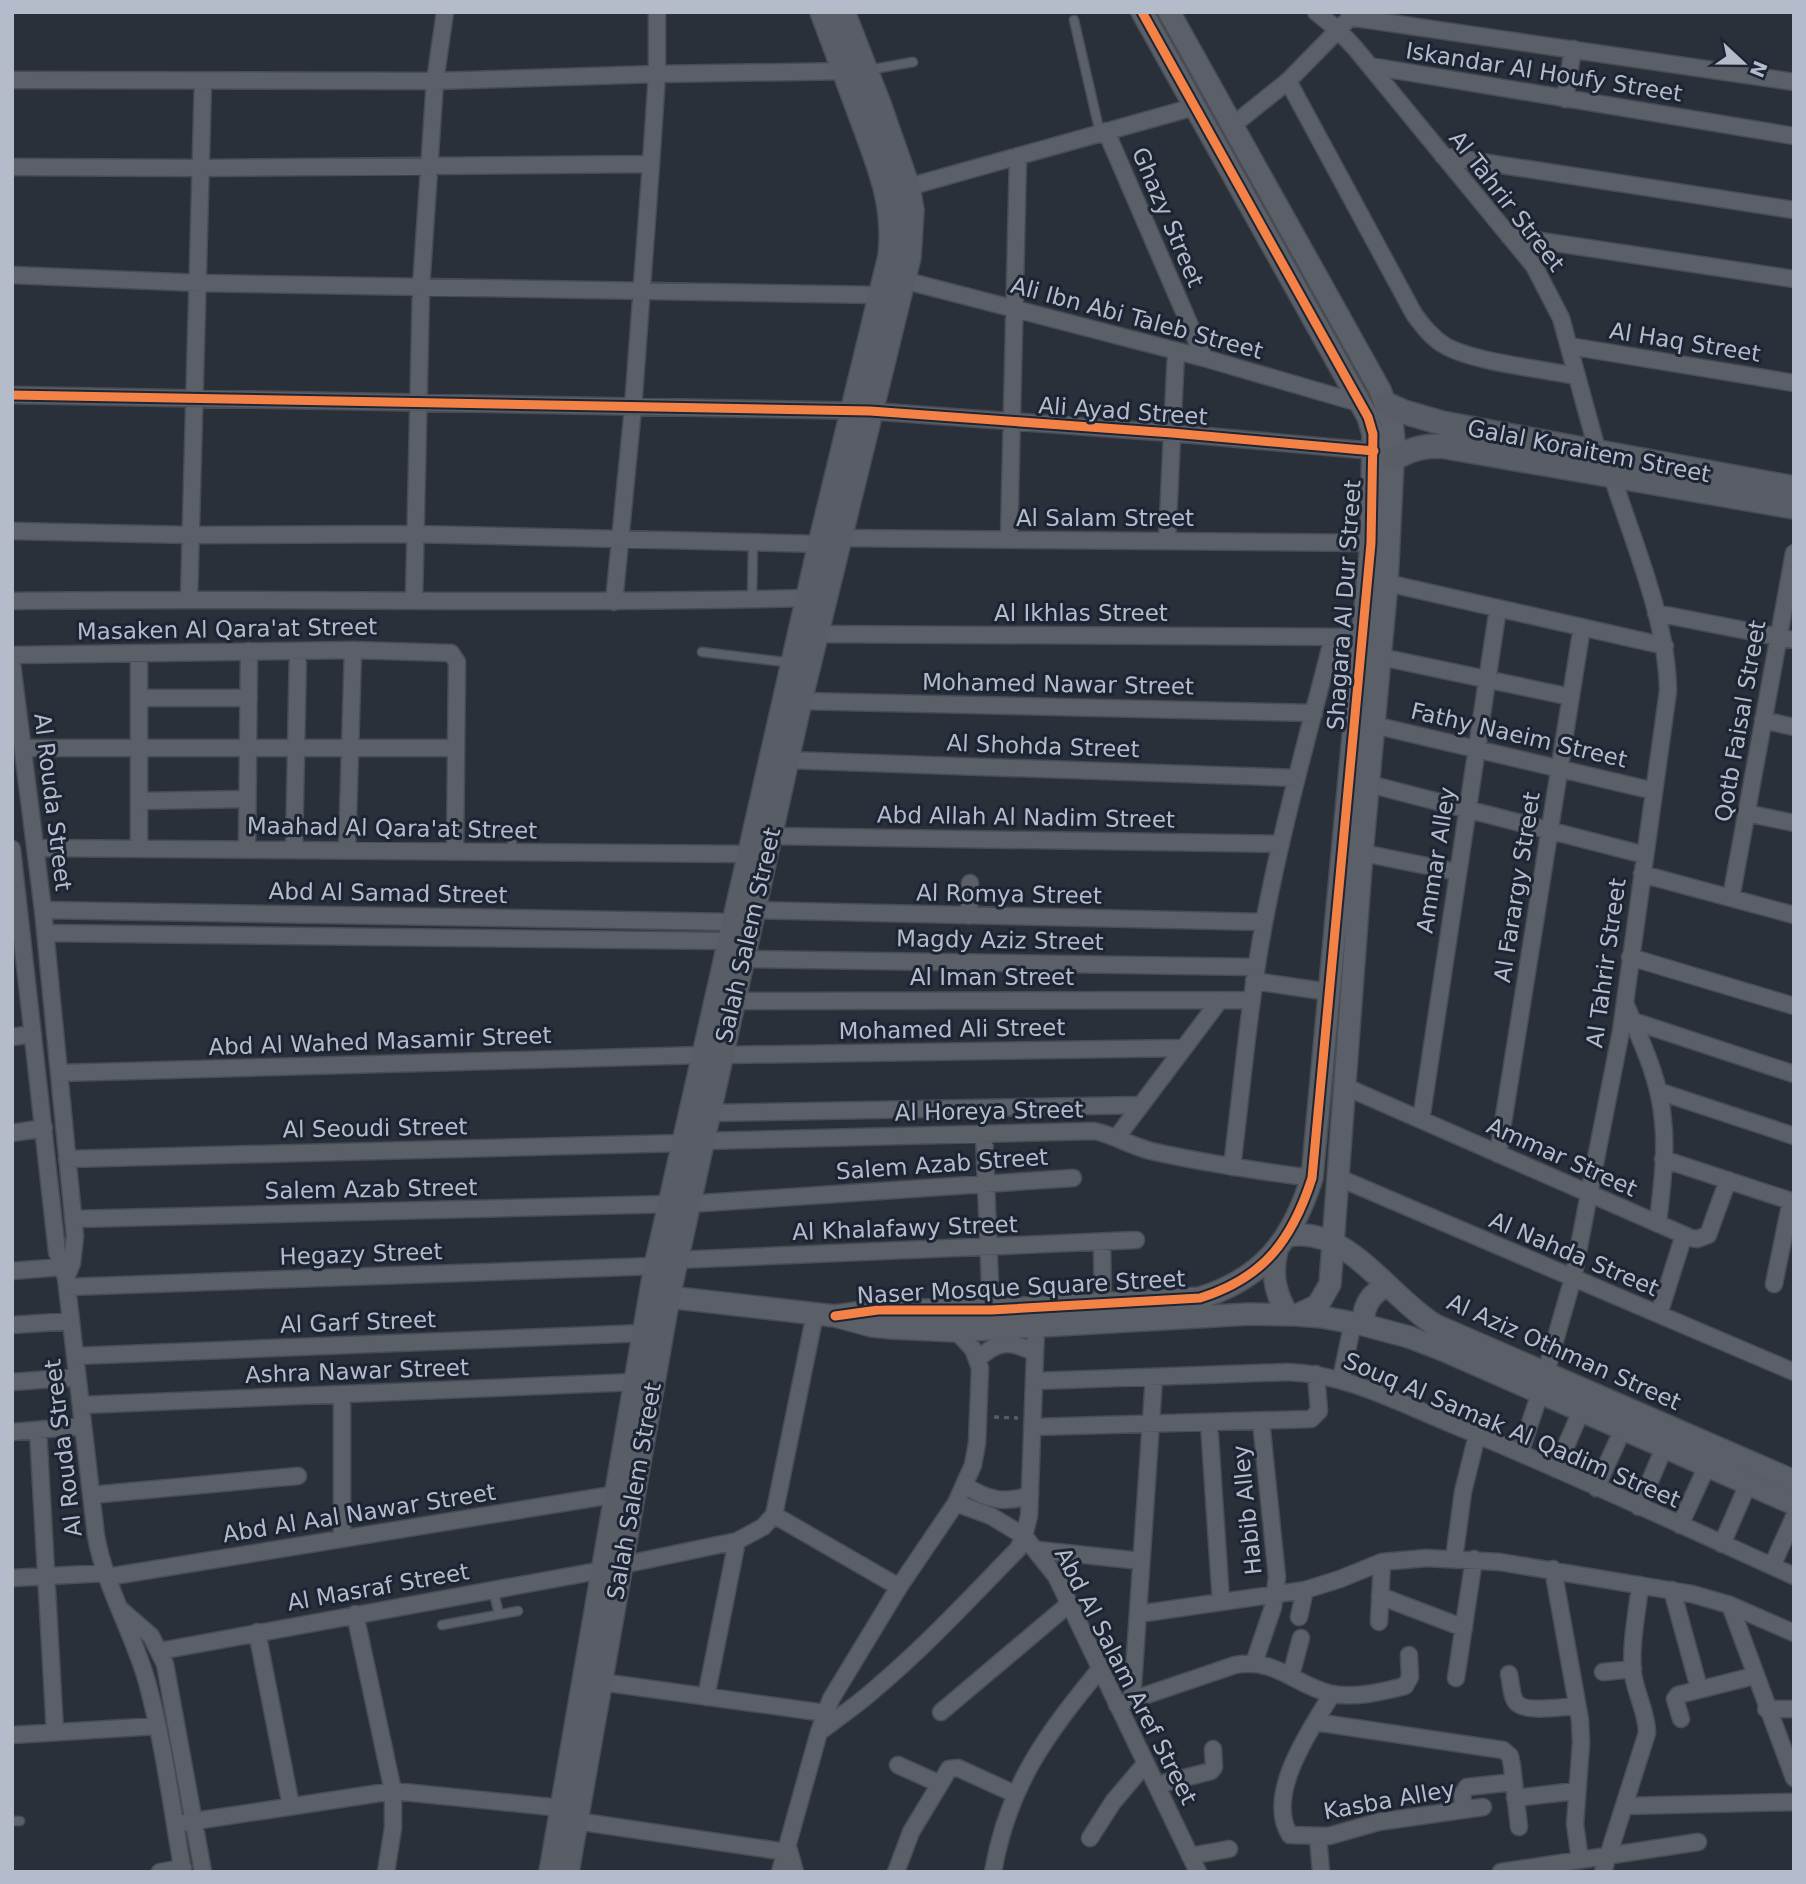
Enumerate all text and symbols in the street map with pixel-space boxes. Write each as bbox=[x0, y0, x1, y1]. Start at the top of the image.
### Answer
north arrow bbox=[1708, 28, 1778, 98]
street label: Iskandar Al Houfy Street bbox=[1404, 37, 1684, 107]
text: N bbox=[1746, 58, 1772, 81]
street label: Al Tahrir Street bbox=[1444, 126, 1570, 276]
street label: Ghazy Street bbox=[1127, 143, 1209, 291]
street label: Ali Ibn Abi Taleb Street bbox=[1008, 272, 1266, 364]
street label: Al Haq Street bbox=[1608, 317, 1762, 367]
street label: Ali Ayad Street bbox=[1038, 392, 1208, 430]
street label: Galal Koraitem Street bbox=[1465, 415, 1713, 487]
street label: Shagara Al Dur Street bbox=[1322, 479, 1366, 731]
street label: Al Salam Street bbox=[1016, 505, 1194, 531]
street label: Al Ikhlas Street bbox=[994, 600, 1168, 626]
street label: Masaken Al Qara'at Street bbox=[77, 613, 377, 645]
street label: Qotb Faisal Street bbox=[1709, 618, 1771, 824]
street label: Mohamed Nawar Street bbox=[922, 669, 1194, 699]
street label: Fathy Naeim Street bbox=[1408, 697, 1630, 773]
street label: Al Rouda Street bbox=[29, 712, 77, 892]
street label: Al Shohda Street bbox=[946, 730, 1140, 762]
street label: Ammar Alley bbox=[1412, 785, 1460, 935]
street label: Al Farargy Street bbox=[1489, 790, 1545, 984]
street label: Abd Allah Al Nadim Street bbox=[877, 801, 1175, 833]
street label: Maahad Al Qara'at Street bbox=[247, 812, 537, 844]
street label: Salah Salem Street bbox=[711, 825, 785, 1045]
street label: Al Tahrir Street bbox=[1581, 877, 1631, 1049]
street label: Abd Al Samad Street bbox=[268, 878, 508, 908]
street label: Al Romya Street bbox=[916, 879, 1102, 909]
street label: Magdy Aziz Street bbox=[896, 925, 1104, 955]
street label: Al Iman Street bbox=[910, 964, 1074, 990]
street label: Mohamed Ali Street bbox=[838, 1014, 1066, 1044]
street label: Abd Al Wahed Masamir Street bbox=[208, 1022, 552, 1060]
street label: Al Horeya Street bbox=[894, 1096, 1084, 1126]
street label: Ammar Street bbox=[1483, 1112, 1641, 1202]
street label: Al Seoudi Street bbox=[282, 1113, 468, 1143]
street label: Salem Azab Street bbox=[835, 1144, 1049, 1184]
street label: Salem Azab Street bbox=[264, 1174, 478, 1204]
street label: Al Nahda Street bbox=[1486, 1207, 1662, 1301]
street label: Al Khalafawy Street bbox=[792, 1211, 1018, 1245]
street label: Hegazy Street bbox=[279, 1238, 443, 1270]
street label: Naser Mosque Square Street bbox=[856, 1265, 1186, 1309]
street label: Al Aziz Othman Street bbox=[1443, 1289, 1685, 1415]
street label: Al Garf Street bbox=[280, 1306, 436, 1338]
street label: Souq Al Samak Al Qadim Street bbox=[1340, 1347, 1684, 1513]
street label: Ashra Nawar Street bbox=[245, 1354, 469, 1388]
street label: Al Rouda Street bbox=[39, 1358, 87, 1538]
street label: Salah Salem Street bbox=[602, 1380, 666, 1602]
street label: Habib Alley bbox=[1227, 1444, 1267, 1576]
street label: Abd Al Aal Nawar Street bbox=[221, 1479, 497, 1547]
street label: Abd Al Salam Aref Street bbox=[1050, 1543, 1202, 1809]
street label: Al Masraf Street bbox=[285, 1558, 471, 1616]
street label: Kasba Alley bbox=[1321, 1776, 1457, 1824]

